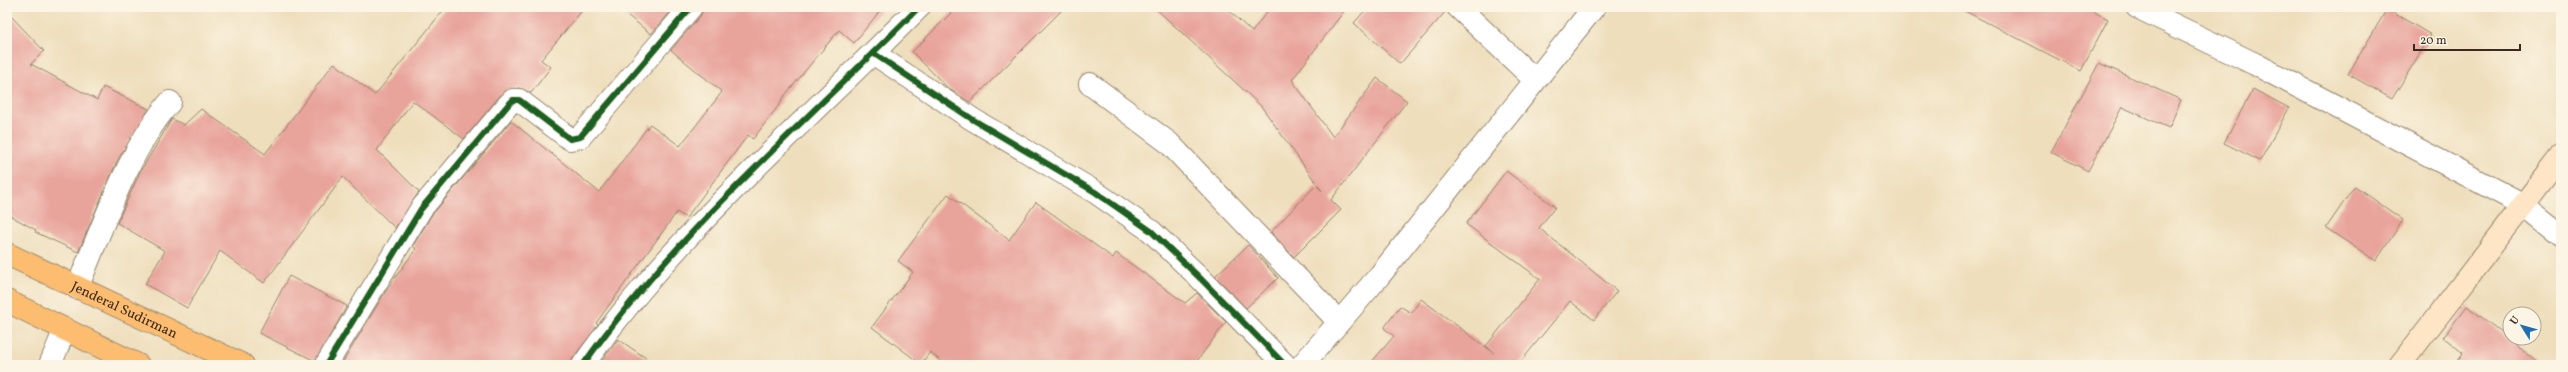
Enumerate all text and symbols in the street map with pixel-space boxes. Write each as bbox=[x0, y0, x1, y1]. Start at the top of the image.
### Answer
scale bar bbox=[2414, 26, 2520, 52]
text: 20 m bbox=[2420, 33, 2447, 49]
street label: Jenderal Sudirman bbox=[68, 278, 180, 344]
north arrow bbox=[2502, 306, 2542, 346]
text: U bbox=[2507, 313, 2524, 328]

